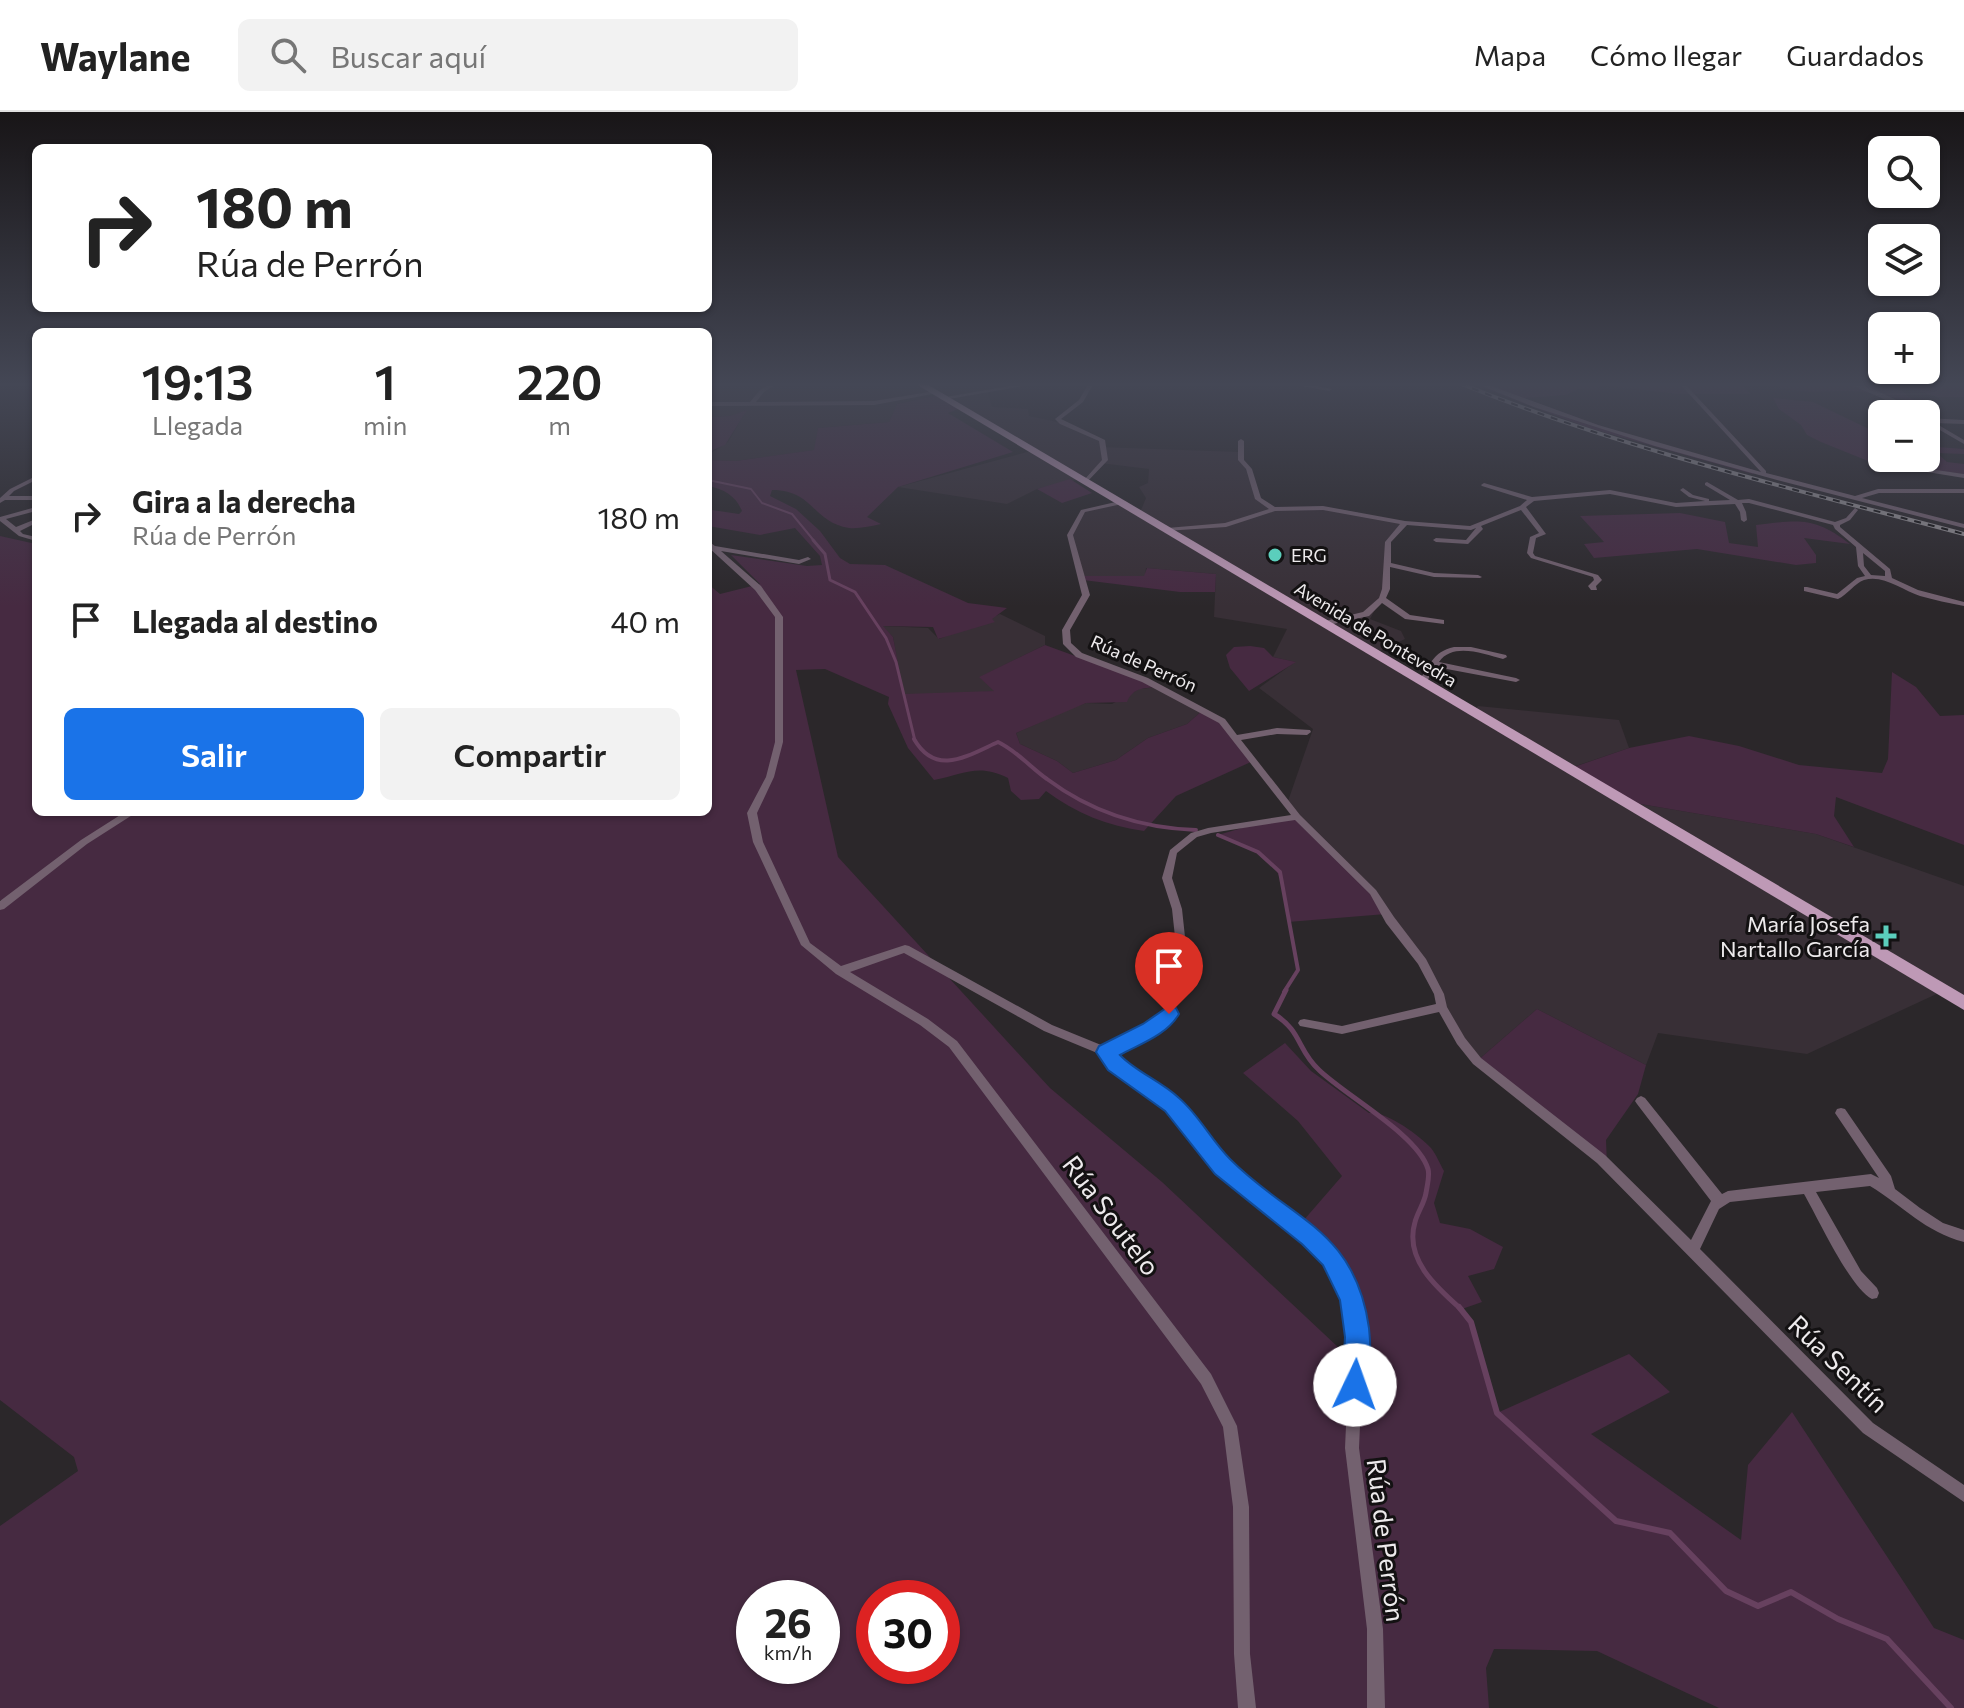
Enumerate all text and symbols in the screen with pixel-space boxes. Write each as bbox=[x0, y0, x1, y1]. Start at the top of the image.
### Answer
search box bbox=[238, 19, 798, 91]
text: Waylane bbox=[40, 32, 190, 79]
icon: search bbox=[266, 33, 310, 77]
text: Buscar aquí bbox=[330, 37, 486, 74]
text: Mapa bbox=[1474, 38, 1546, 72]
text: Cómo llegar bbox=[1590, 38, 1742, 72]
text: Guardados bbox=[1786, 38, 1924, 72]
map controls bbox=[1868, 136, 1940, 472]
button: search bbox=[1868, 136, 1940, 208]
text: 180 m bbox=[196, 171, 353, 240]
icon: right bbox=[64, 176, 168, 280]
button: layers bbox=[1868, 224, 1940, 296]
text: Rúa de Perrón bbox=[196, 240, 424, 284]
button: + bbox=[1868, 312, 1940, 384]
text: 19:13 bbox=[141, 351, 254, 410]
text: 1 bbox=[375, 351, 396, 410]
text: 220 bbox=[517, 351, 602, 410]
button: − bbox=[1868, 400, 1940, 472]
text: Llegada bbox=[152, 409, 243, 440]
text: min bbox=[363, 409, 407, 440]
text: m bbox=[548, 409, 571, 440]
text: Gira a la derecha bbox=[132, 482, 356, 519]
icon: right bbox=[64, 494, 108, 538]
text: 180 m bbox=[597, 498, 680, 535]
text: Rúa de Perrón bbox=[132, 519, 296, 550]
place label: ERG bbox=[1291, 544, 1327, 566]
marker: ERG bbox=[1266, 546, 1284, 564]
street label: Avenida de Pontevedra bbox=[1291, 577, 1461, 691]
icon: arrive bbox=[64, 598, 108, 642]
text: Llegada al destino bbox=[132, 602, 378, 639]
text: 40 m bbox=[611, 602, 680, 639]
street label: Rúa de Perrón bbox=[1088, 630, 1200, 696]
button: Salir bbox=[64, 708, 364, 800]
button: Compartir bbox=[380, 708, 680, 800]
place label: María Josefa Nartallo García bbox=[1720, 910, 1870, 962]
marker: María Josefa Nartallo García bbox=[1877, 927, 1895, 945]
pin bbox=[1135, 932, 1203, 1014]
icon: arrive bbox=[1147, 944, 1191, 988]
street label: Rúa Soutelo bbox=[1057, 1149, 1167, 1281]
street label: Rúa Sentín bbox=[1783, 1308, 1895, 1418]
position arrow bbox=[1313, 1343, 1397, 1427]
street label: Rúa de Perrón bbox=[1362, 1457, 1412, 1623]
speed limit sign: 30 bbox=[856, 1580, 960, 1684]
text: 26 bbox=[764, 1597, 812, 1646]
text: km/h bbox=[764, 1640, 812, 1664]

